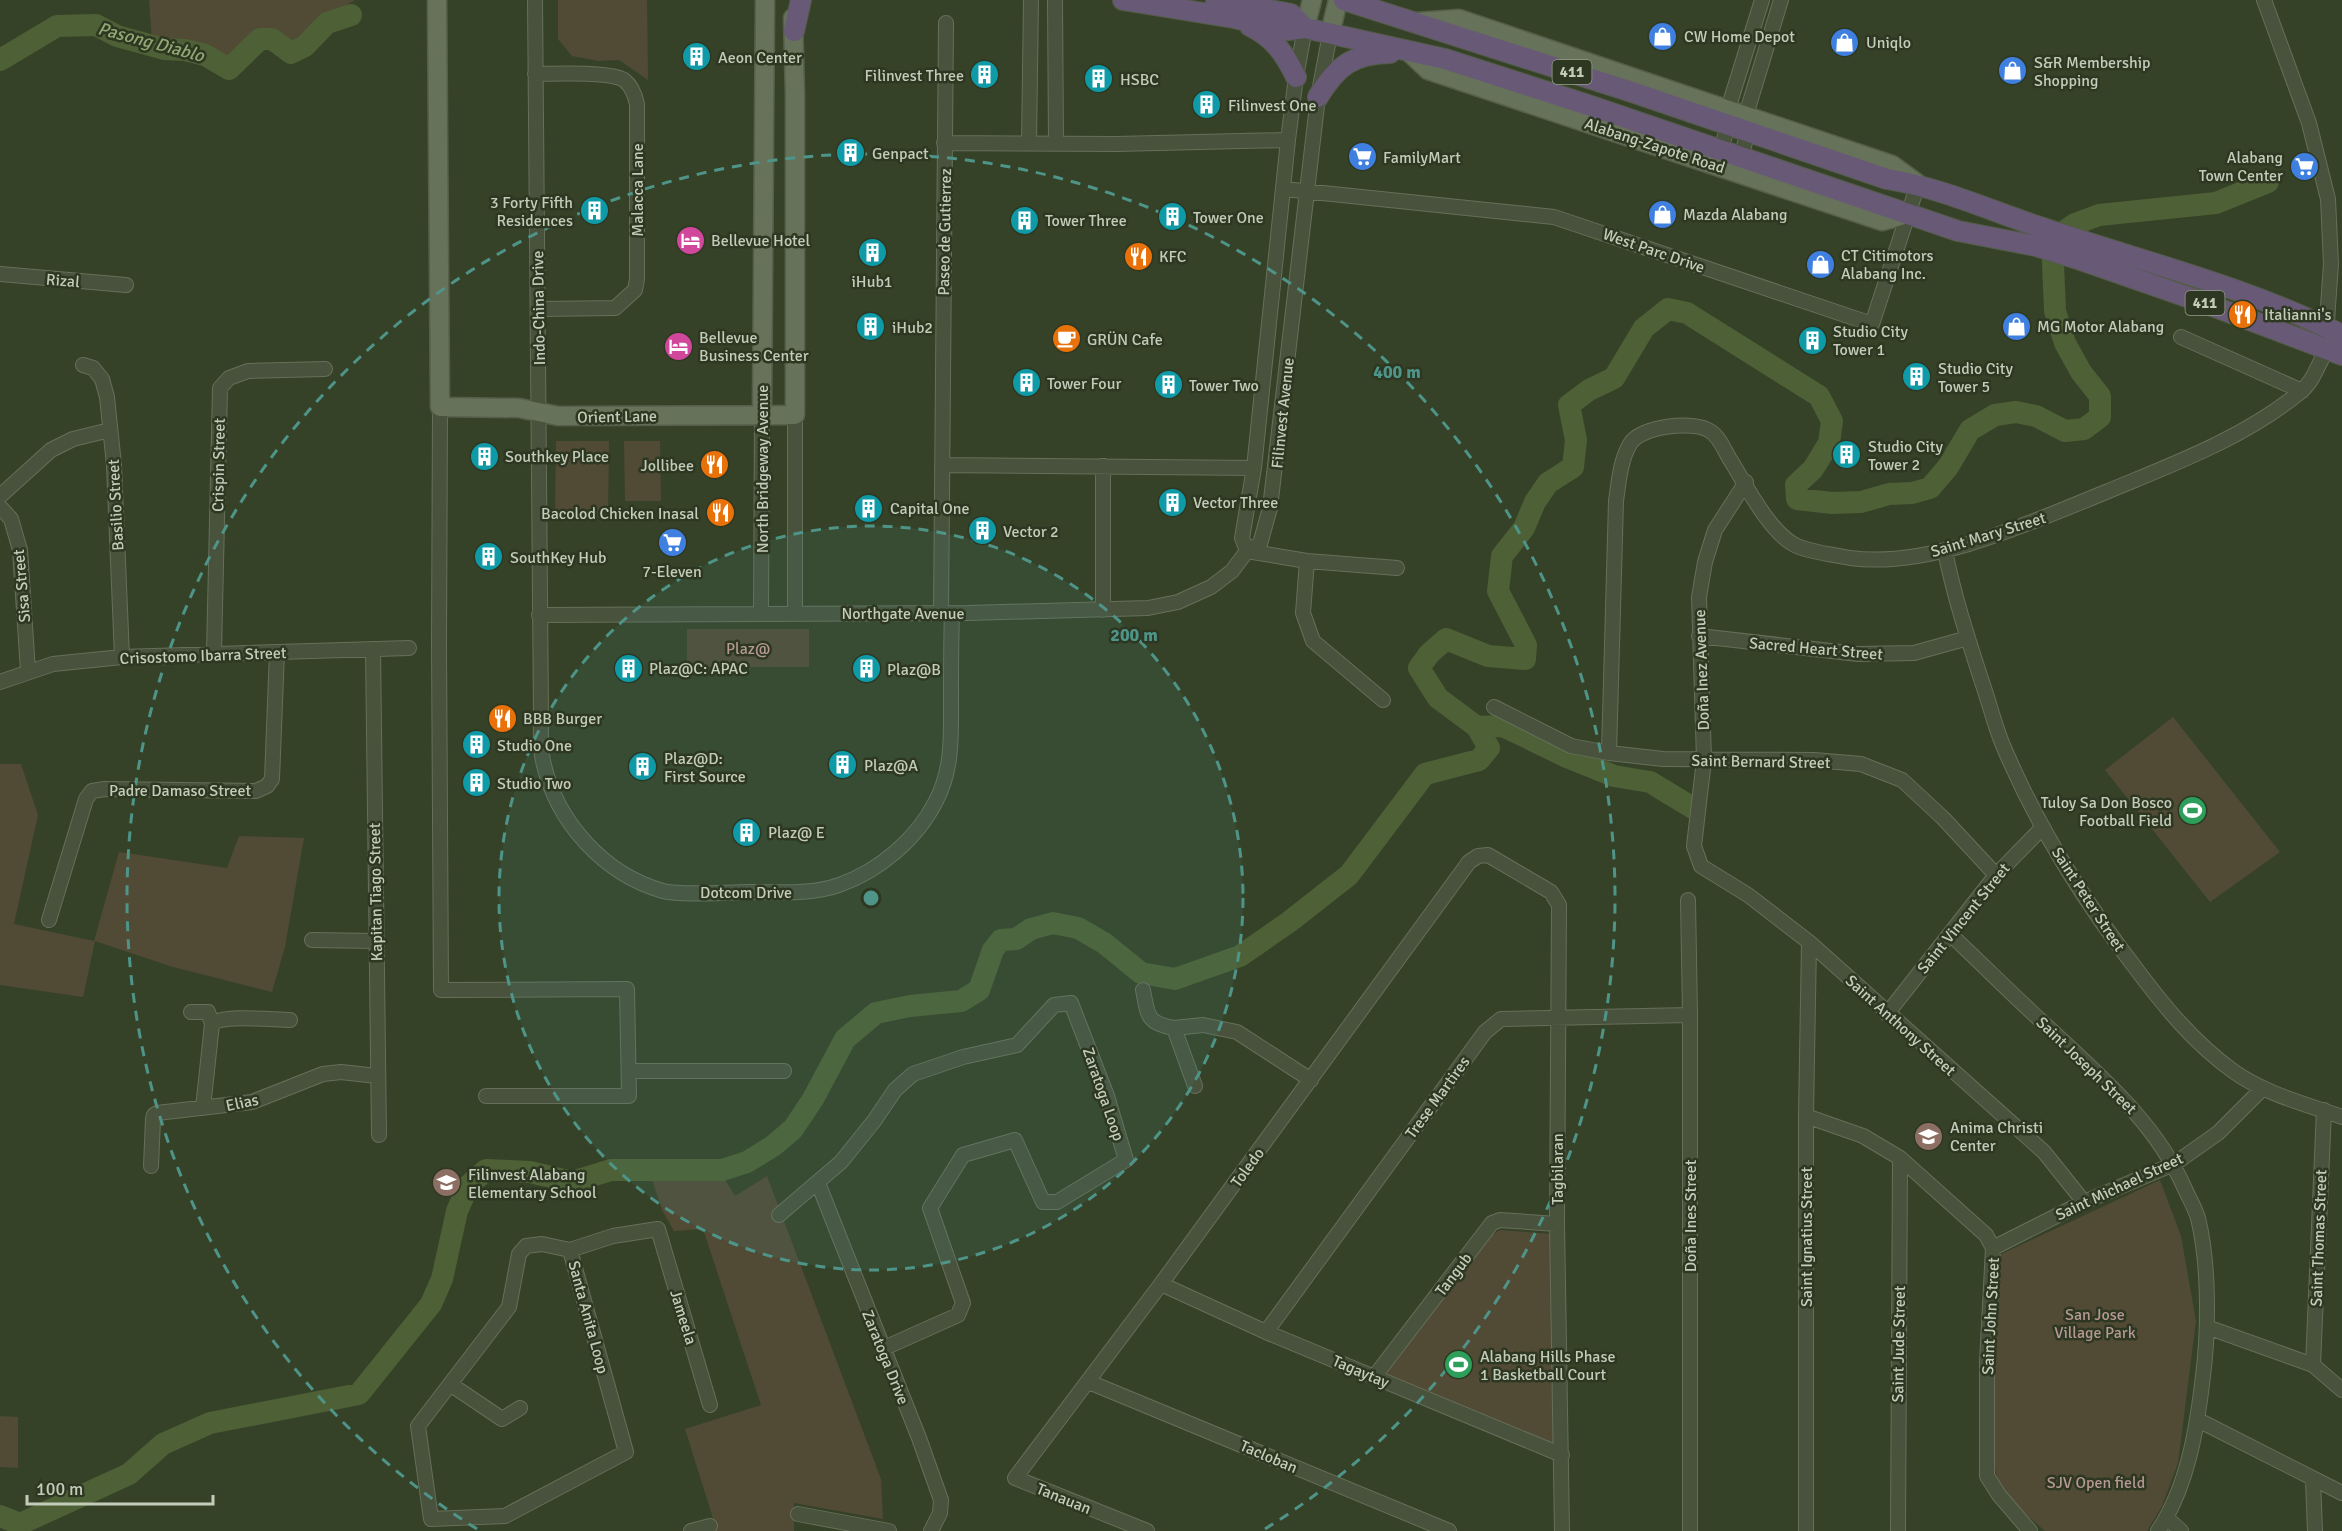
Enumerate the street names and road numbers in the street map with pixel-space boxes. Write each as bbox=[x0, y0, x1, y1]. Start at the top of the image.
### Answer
road number: 411 bbox=[1552, 60, 1592, 84]
street label: Alabang-Zapote Road bbox=[1582, 114, 1727, 178]
street label: Malacca Lane bbox=[628, 143, 648, 237]
street label: Paseo de Gutierrez bbox=[934, 168, 956, 296]
street label: West Parc Drive bbox=[1600, 224, 1707, 278]
street label: Indo-China Drive bbox=[528, 250, 550, 365]
street label: Rizal bbox=[45, 270, 81, 292]
road number: 411 bbox=[2186, 291, 2224, 315]
street label: Filinvest Avenue bbox=[1267, 357, 1299, 470]
street label: North Bridgeway Avenue bbox=[753, 385, 773, 553]
street label: Orient Lane bbox=[577, 406, 657, 428]
street label: Crispin Street bbox=[208, 417, 230, 512]
street label: Basilio Street bbox=[104, 458, 128, 551]
street label: Saint Mary Street bbox=[1928, 508, 2049, 562]
street label: Sisa Street bbox=[9, 548, 35, 623]
street label: Northgate Avenue bbox=[841, 604, 965, 624]
street label: Doña Inez Avenue bbox=[1690, 609, 1714, 731]
street label: Sacred Heart Street bbox=[1748, 633, 1884, 665]
street label: Crisostomo Ibarra Street bbox=[119, 643, 287, 669]
street label: Saint Bernard Street bbox=[1691, 751, 1831, 773]
street label: Padre Damaso Street bbox=[109, 781, 251, 801]
street label: Kapitan Tiago Street bbox=[365, 822, 387, 961]
street label: Saint Peter Street bbox=[2047, 844, 2130, 956]
street label: Saint Vincent Street bbox=[1913, 859, 2015, 978]
street label: Dotcom Drive bbox=[700, 883, 792, 903]
street label: Saint Anthony Street bbox=[1841, 971, 1960, 1081]
street label: Saint Joseph Street bbox=[2032, 1013, 2141, 1119]
street label: Zaratoga Loop bbox=[1078, 1045, 1128, 1144]
street label: Trese Martires bbox=[1401, 1052, 1474, 1143]
street label: Elias bbox=[224, 1090, 260, 1116]
street label: Tagbilaran bbox=[1548, 1133, 1568, 1205]
street label: Toledo bbox=[1227, 1144, 1269, 1191]
street label: Saint Michael Street bbox=[2052, 1148, 2187, 1225]
street label: Doña Ines Street bbox=[1681, 1159, 1701, 1272]
street label: Saint Ignatius Street bbox=[1797, 1167, 1817, 1307]
street label: Saint Thomas Street bbox=[2307, 1169, 2331, 1307]
street label: Tangub bbox=[1431, 1249, 1477, 1300]
street label: Saint John Street bbox=[1978, 1257, 2004, 1375]
street label: Santa Anita Loop bbox=[563, 1259, 613, 1376]
street label: Saint Jude Street bbox=[1888, 1285, 1910, 1403]
street label: Jameela bbox=[665, 1287, 701, 1347]
street label: Zaratoga Drive bbox=[857, 1307, 913, 1408]
street label: Tagaytay bbox=[1329, 1351, 1392, 1393]
street label: Tacloban bbox=[1237, 1436, 1300, 1478]
street label: Tanauan bbox=[1033, 1479, 1094, 1519]

